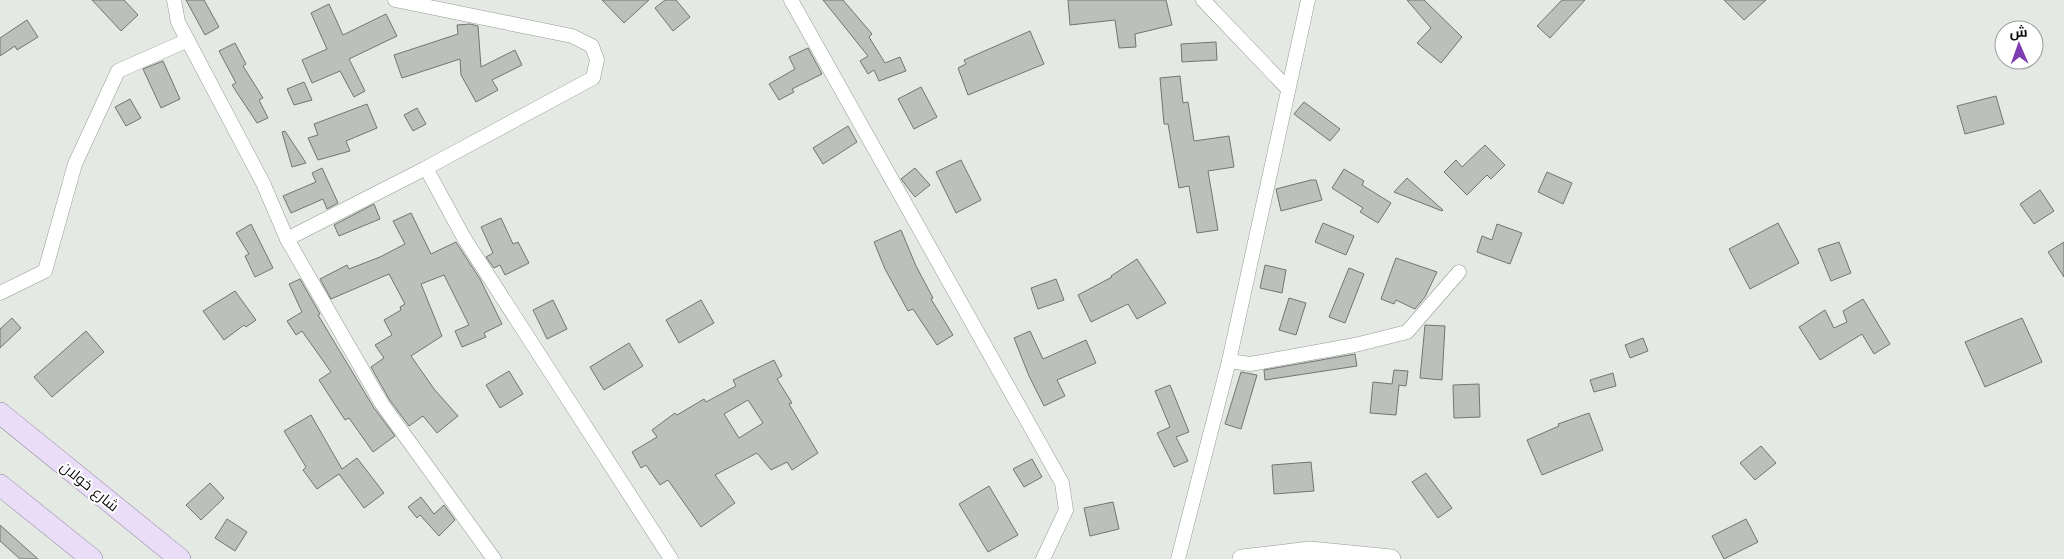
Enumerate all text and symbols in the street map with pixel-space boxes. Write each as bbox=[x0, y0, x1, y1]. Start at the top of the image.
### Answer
north arrow bbox=[1994, 20, 2044, 70]
text: ش bbox=[2009, 23, 2028, 41]
street label: شارع خولان bbox=[56, 457, 123, 517]

